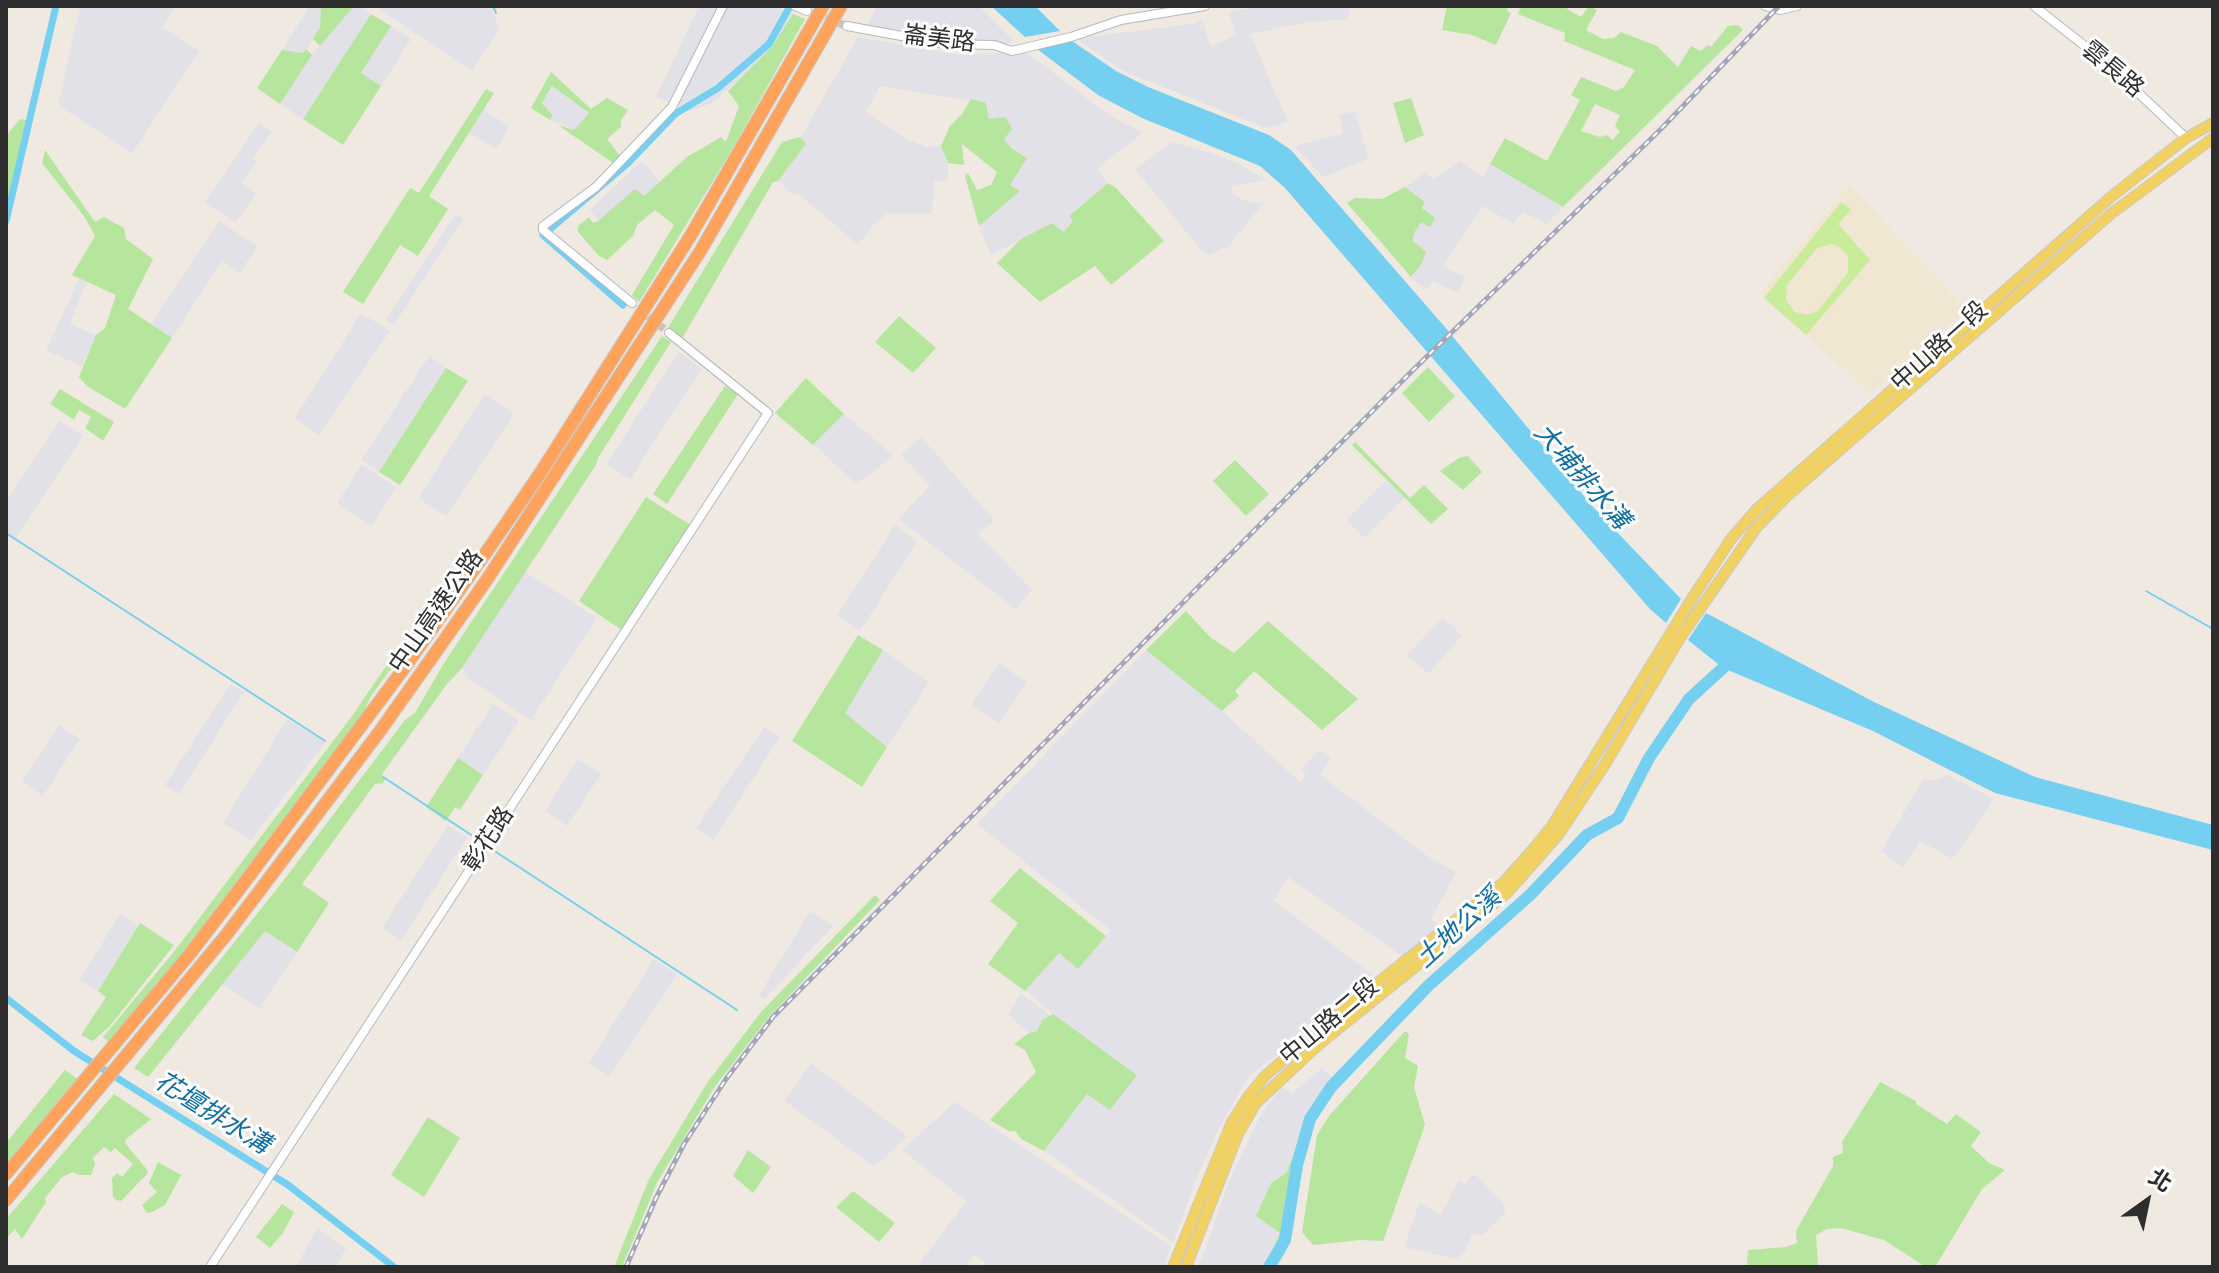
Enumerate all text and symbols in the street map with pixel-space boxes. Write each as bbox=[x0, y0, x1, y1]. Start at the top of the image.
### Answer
street label: 崙美路 bbox=[902, 21, 976, 59]
street label: 雲長路 bbox=[2075, 36, 2149, 104]
street label: 中山路一段 bbox=[1886, 296, 1994, 398]
water label: 大埔排水溝 bbox=[1527, 418, 1635, 536]
street label: 中山高速公路 bbox=[384, 545, 490, 679]
street label: 彰花路 bbox=[457, 802, 521, 878]
water label: 土地公溪 bbox=[1410, 883, 1508, 975]
street label: 中山路二段 bbox=[1275, 972, 1385, 1072]
water label: 花壇排水溝 bbox=[149, 1066, 275, 1162]
north arrow bbox=[2107, 1161, 2187, 1241]
text: 北 bbox=[2144, 1164, 2176, 1198]

